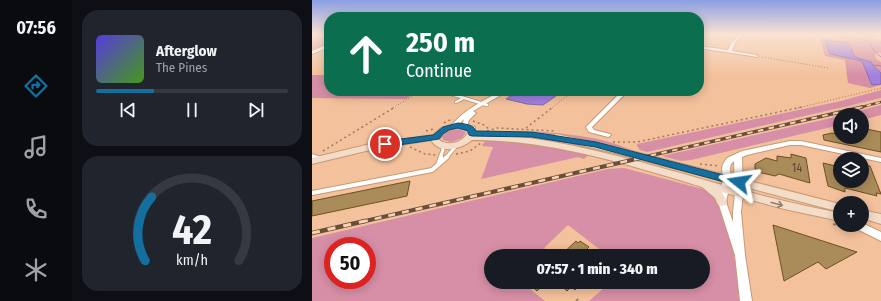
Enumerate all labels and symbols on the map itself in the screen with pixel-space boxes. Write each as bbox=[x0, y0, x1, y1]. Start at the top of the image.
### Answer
pin bbox=[368, 127, 402, 161]
position arrow bbox=[718, 161, 760, 203]
house number: 14 bbox=[792, 161, 802, 175]
one-way arrow bbox=[770, 201, 783, 208]
speed limit sign: 50 bbox=[324, 237, 376, 289]

